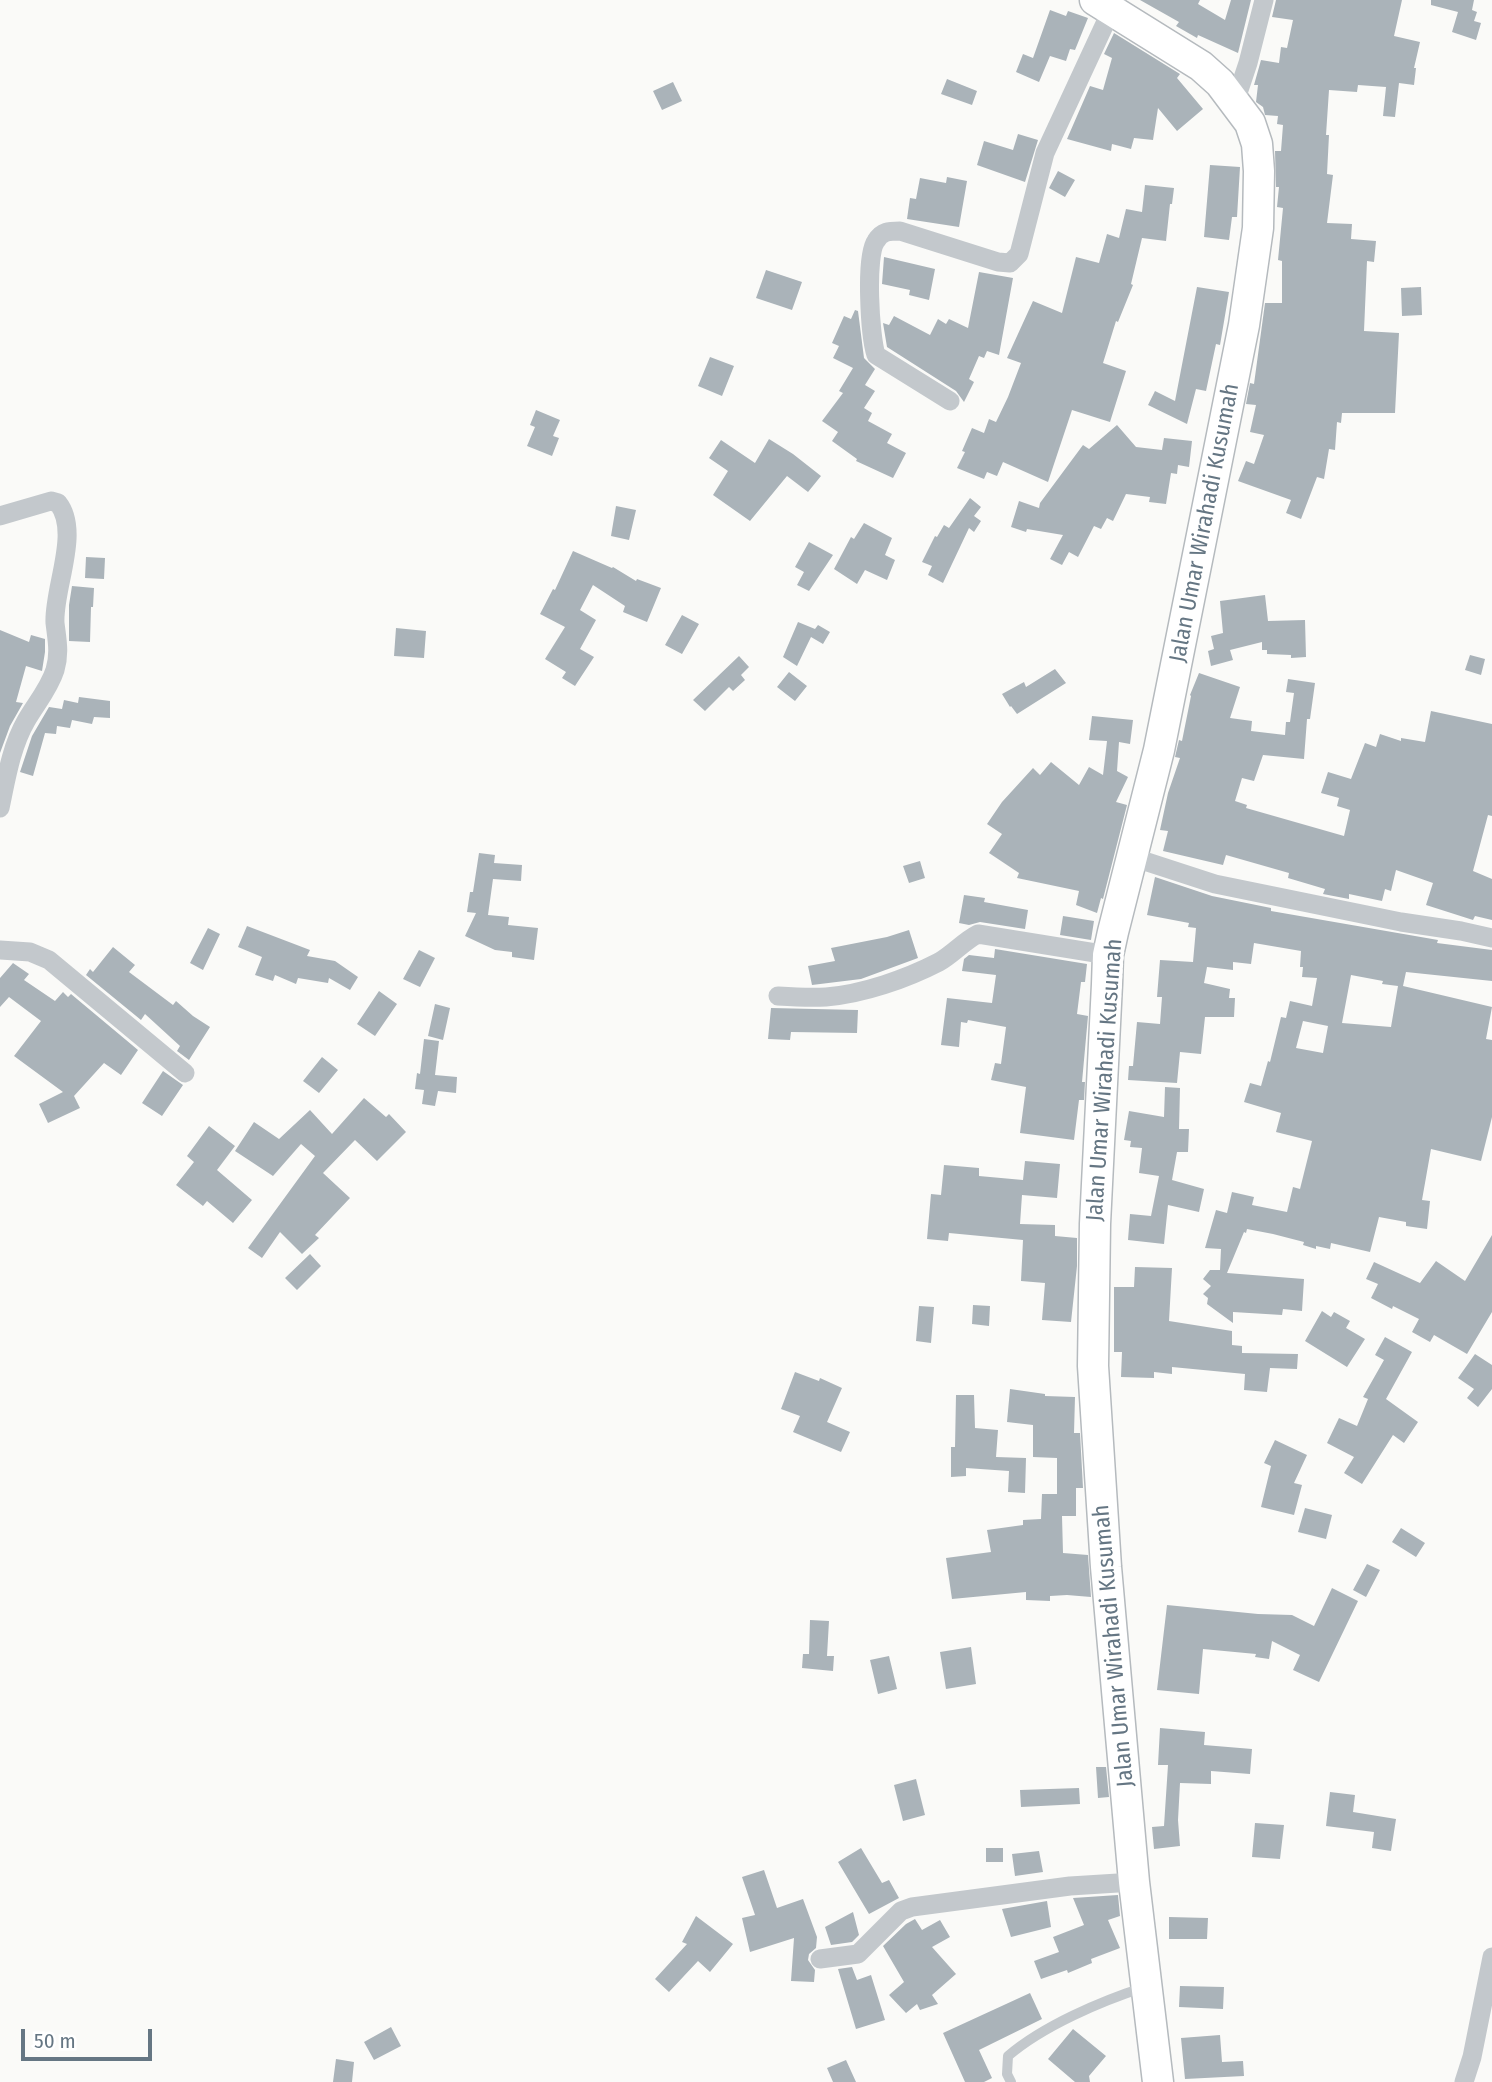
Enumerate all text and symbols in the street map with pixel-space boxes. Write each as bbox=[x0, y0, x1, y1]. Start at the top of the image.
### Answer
street label: Jalan Umar Wirahadi Kusumah bbox=[1164, 381, 1246, 665]
street label: Jalan Umar Wirahadi Kusumah bbox=[1081, 938, 1129, 1222]
street label: Jalan Umar Wirahadi Kusumah bbox=[1088, 1504, 1140, 1788]
scale bar bbox=[24, 2016, 156, 2060]
text: 50 m bbox=[34, 2028, 76, 2054]

